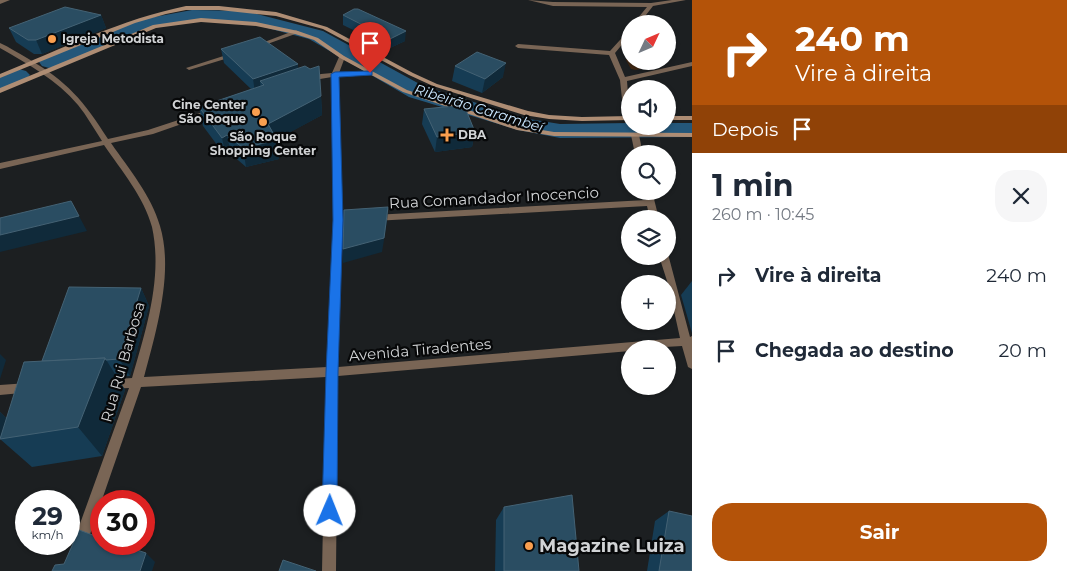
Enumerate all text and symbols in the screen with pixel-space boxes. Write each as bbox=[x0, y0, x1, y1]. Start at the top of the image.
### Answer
north arrow bbox=[621, 15, 676, 70]
map controls bbox=[621, 15, 676, 395]
text: 240 m bbox=[795, 17, 910, 60]
icon: right bbox=[712, 20, 777, 85]
pin bbox=[349, 22, 391, 73]
icon: arrive bbox=[356, 29, 384, 57]
place label: Igreja Metodista bbox=[62, 31, 164, 46]
marker: Igreja Metodista bbox=[46, 33, 58, 45]
text: Vire à direita bbox=[795, 60, 932, 87]
water label: Ribeirão Carambeí bbox=[412, 80, 548, 137]
button: sound bbox=[621, 80, 676, 135]
place label: Cine Center São Roque bbox=[172, 97, 246, 126]
marker: Cine Center São Roque bbox=[250, 106, 262, 118]
icon: arrive bbox=[788, 115, 816, 143]
marker: São Roque Shopping Center bbox=[257, 116, 269, 128]
text: Depois bbox=[712, 118, 778, 141]
place label: DBA bbox=[458, 127, 487, 142]
marker: DBA bbox=[440, 128, 454, 142]
place label: São Roque Shopping Center bbox=[210, 129, 316, 158]
button: search bbox=[621, 145, 676, 200]
text: 1 min bbox=[712, 167, 793, 204]
button: close bbox=[995, 170, 1047, 222]
street label: Rua Comandador Inocencio bbox=[389, 183, 599, 212]
text: 260 m · 10:45 bbox=[712, 205, 814, 224]
button: layers bbox=[621, 210, 676, 265]
icon: right bbox=[712, 262, 740, 290]
text: Vire à direita bbox=[755, 264, 882, 287]
text: 240 m bbox=[986, 264, 1047, 287]
button: + bbox=[621, 275, 676, 330]
street label: Rua Rui Barbosa bbox=[96, 299, 149, 424]
street label: Avenida Tiradentes bbox=[348, 334, 492, 365]
icon: arrive bbox=[712, 337, 740, 365]
text: Chegada ao destino bbox=[755, 339, 954, 362]
text: 20 m bbox=[999, 339, 1047, 362]
button: − bbox=[621, 340, 676, 395]
position arrow bbox=[303, 484, 355, 536]
speed limit sign: 30 bbox=[90, 490, 155, 555]
text: 29 bbox=[32, 501, 63, 531]
button: Sair bbox=[712, 503, 1047, 561]
text: km/h bbox=[31, 527, 64, 542]
place label: Magazine Luiza bbox=[539, 535, 685, 557]
marker: Magazine Luiza bbox=[523, 540, 535, 552]

